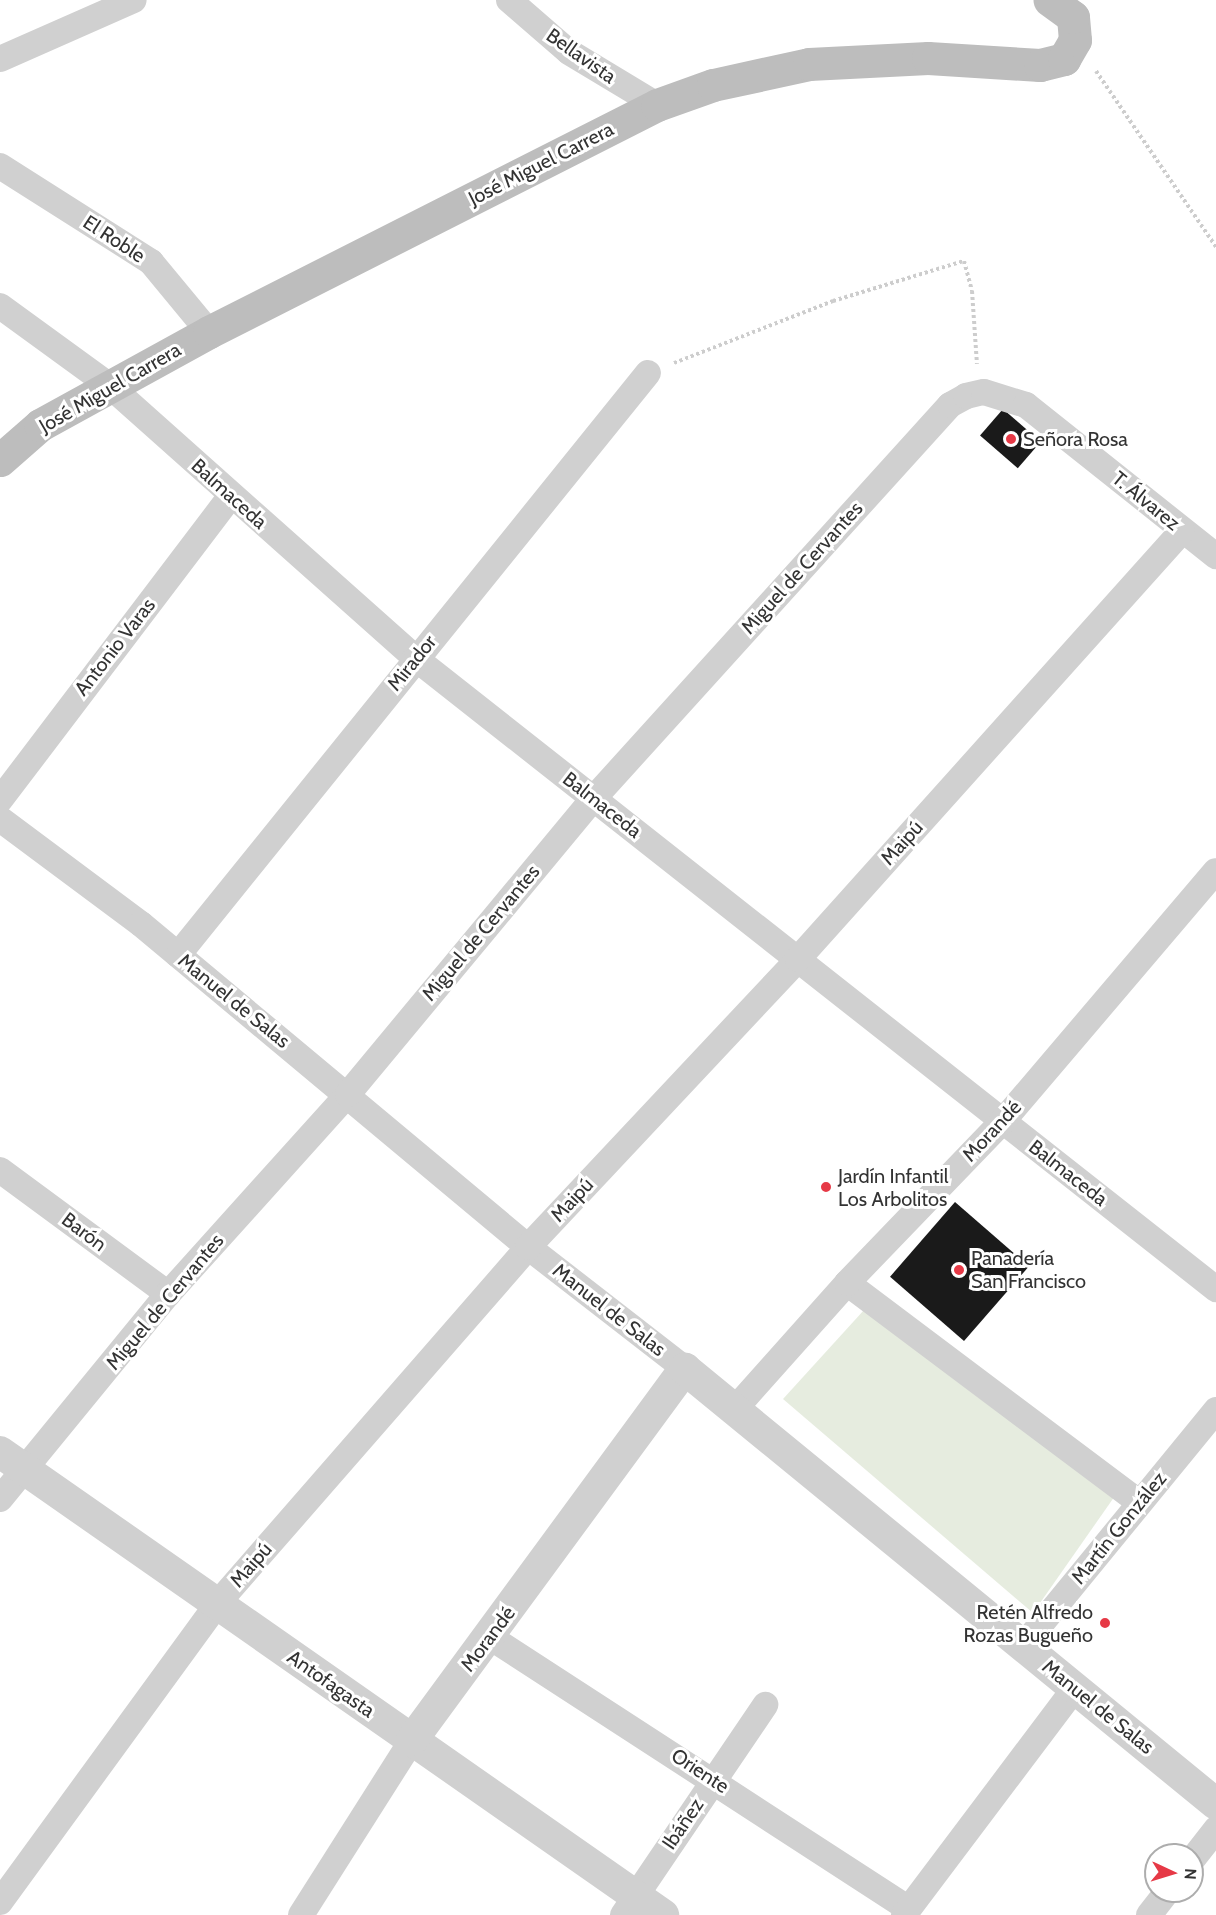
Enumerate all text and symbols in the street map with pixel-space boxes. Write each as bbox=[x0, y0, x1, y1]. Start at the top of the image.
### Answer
street label: Bellavista bbox=[542, 23, 620, 89]
street label: José Miguel Carrera bbox=[465, 117, 617, 211]
street label: El Roble bbox=[79, 210, 149, 268]
street label: José Miguel Carrera bbox=[35, 338, 185, 438]
place label: Señora Rosa bbox=[1023, 427, 1128, 451]
marker: Señora Rosa bbox=[1004, 432, 1018, 446]
street label: Balmaceda bbox=[186, 454, 272, 534]
street label: T. Álvarez bbox=[1107, 466, 1185, 536]
street label: Miguel de Cervantes bbox=[736, 497, 868, 639]
street label: Antonio Varas bbox=[70, 594, 160, 700]
street label: Mirador bbox=[382, 630, 442, 696]
street label: Balmaceda bbox=[558, 767, 646, 843]
street label: Maipú bbox=[876, 816, 928, 870]
street label: Miguel de Cervantes bbox=[417, 860, 545, 1006]
street label: Manuel de Salas bbox=[173, 949, 295, 1053]
street label: Morandé bbox=[958, 1095, 1026, 1167]
street label: Balmaceda bbox=[1024, 1135, 1112, 1211]
place label: Jardín Infantil Los Arbolitos bbox=[838, 1164, 948, 1211]
street label: Maipú bbox=[546, 1173, 598, 1227]
marker: Jardín Infantil Los Arbolitos bbox=[819, 1180, 833, 1194]
street label: Barón bbox=[57, 1207, 111, 1257]
street label: Miguel de Cervantes bbox=[101, 1229, 229, 1375]
place label: Panadería San Francisco bbox=[971, 1246, 1086, 1293]
street label: Manuel de Salas bbox=[548, 1259, 670, 1361]
marker: Panadería San Francisco bbox=[952, 1263, 966, 1277]
street label: Martín González bbox=[1066, 1467, 1172, 1589]
street label: Maipú bbox=[225, 1538, 277, 1592]
place label: Retén Alfredo Rozas Bugueño bbox=[964, 1600, 1093, 1647]
street label: Morandé bbox=[456, 1602, 520, 1676]
marker: Retén Alfredo Rozas Bugueño bbox=[1098, 1616, 1112, 1630]
street label: Antofagasta bbox=[283, 1645, 379, 1723]
street label: Manuel de Salas bbox=[1037, 1655, 1159, 1759]
street label: Oriente bbox=[667, 1744, 733, 1798]
street label: Ibáñez bbox=[657, 1794, 709, 1854]
north arrow bbox=[1144, 1843, 1204, 1903]
text: N bbox=[1181, 1868, 1200, 1880]

